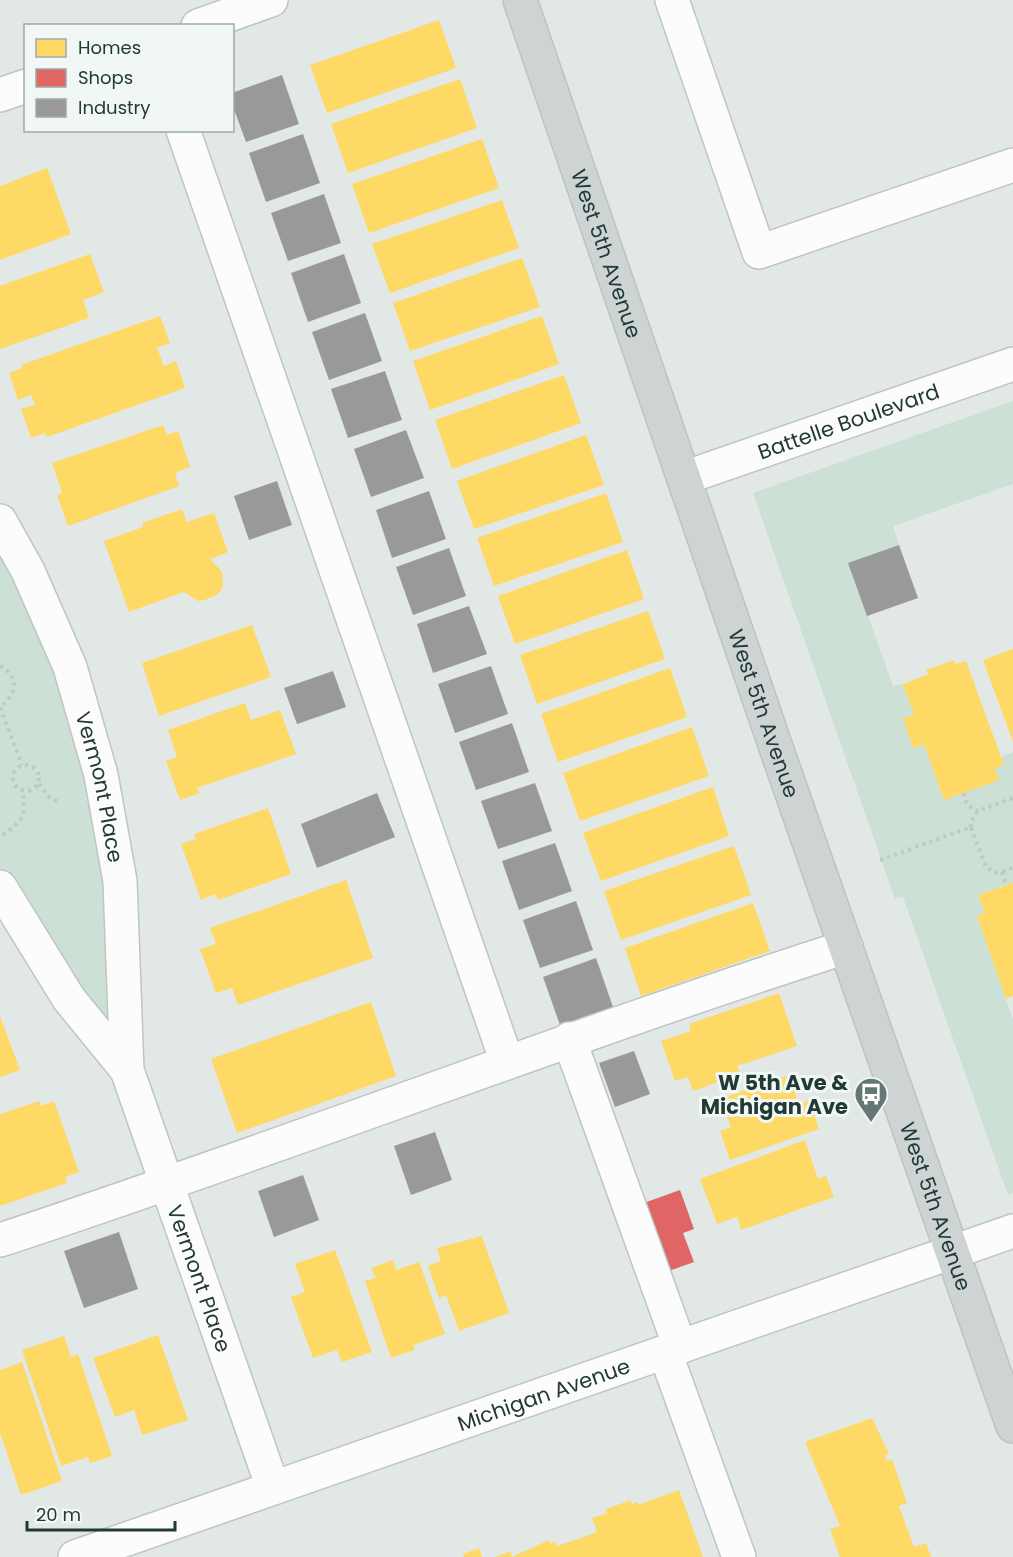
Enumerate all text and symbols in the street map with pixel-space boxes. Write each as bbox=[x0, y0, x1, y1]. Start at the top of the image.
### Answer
legend bbox=[24, 24, 234, 132]
text: Homes bbox=[78, 35, 141, 60]
text: Shops bbox=[78, 65, 133, 90]
text: Industry bbox=[78, 95, 150, 120]
street label: West 5th Avenue bbox=[564, 165, 649, 342]
street label: Battelle Boulevard bbox=[754, 376, 943, 466]
street label: West 5th Avenue bbox=[722, 625, 807, 802]
street label: Vermont Place bbox=[69, 708, 131, 865]
place label: W 5th Ave & Michigan Ave bbox=[701, 1068, 848, 1121]
bus stop icon: W 5th Ave & Michigan Ave bbox=[853, 1076, 889, 1123]
street label: West 5th Avenue bbox=[893, 1118, 979, 1294]
street label: Vermont Place bbox=[161, 1201, 239, 1356]
street label: Michigan Avenue bbox=[453, 1351, 634, 1438]
scale bar bbox=[27, 1494, 176, 1532]
text: 20 m bbox=[36, 1502, 81, 1527]

